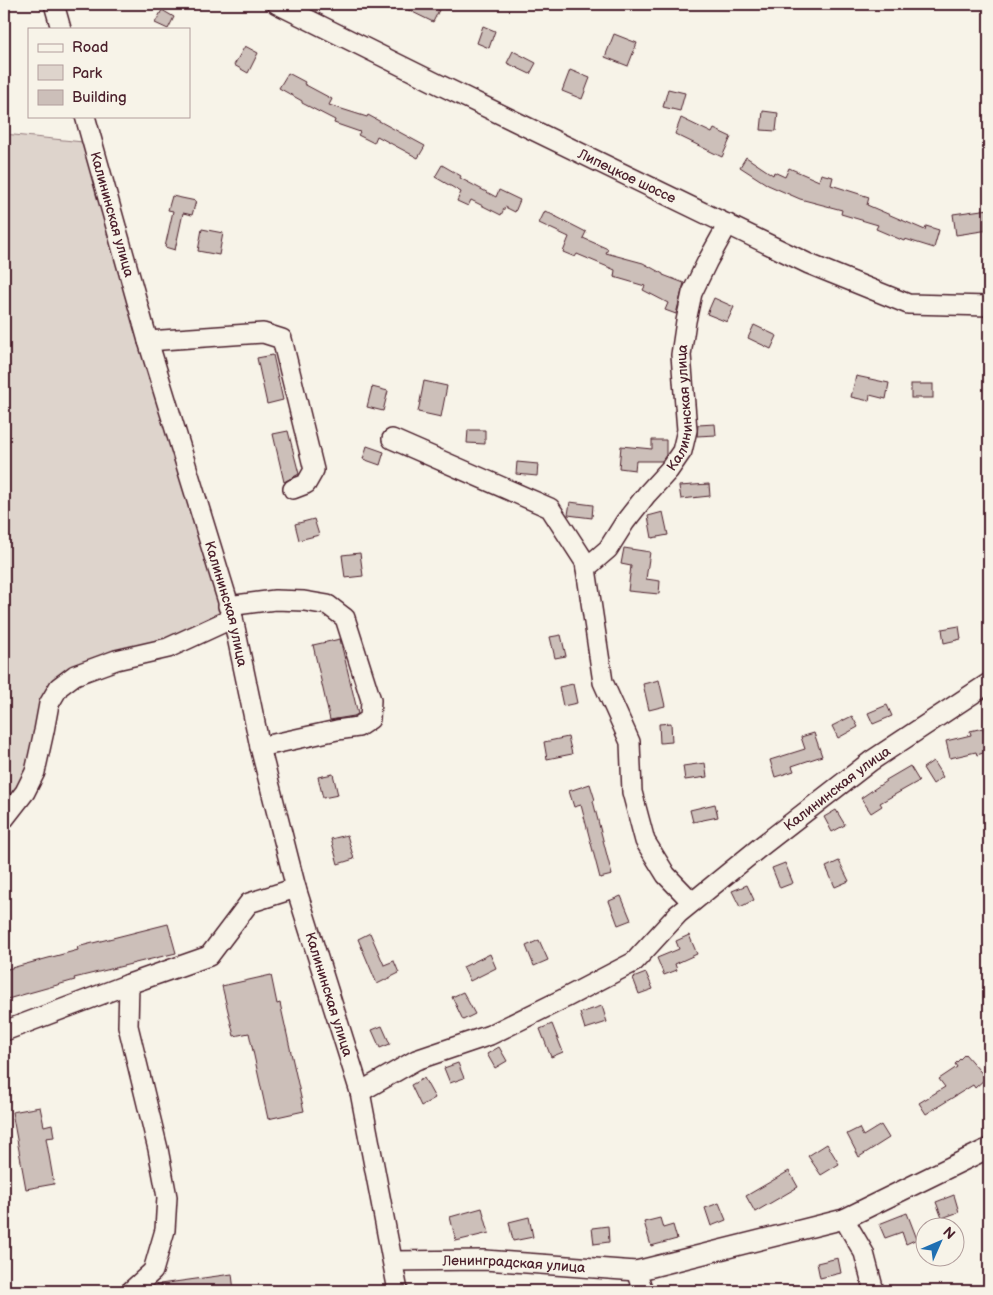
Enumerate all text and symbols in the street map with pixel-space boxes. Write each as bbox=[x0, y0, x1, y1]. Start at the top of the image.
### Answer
legend bbox=[28, 28, 190, 118]
text: Road bbox=[72, 38, 108, 57]
text: Park bbox=[72, 64, 103, 83]
text: Building bbox=[72, 88, 127, 107]
street label: Липецкое шоссе bbox=[575, 144, 679, 207]
street label: Калининская улица bbox=[87, 150, 138, 280]
street label: Калининская улица bbox=[663, 342, 696, 474]
street label: Калининская улица bbox=[201, 539, 252, 669]
street label: Калининская улица bbox=[780, 742, 894, 834]
street label: Калининская улица bbox=[302, 930, 357, 1059]
north arrow bbox=[916, 1218, 966, 1268]
text: N bbox=[939, 1223, 959, 1243]
street label: Ленинградская улица bbox=[441, 1251, 587, 1276]

